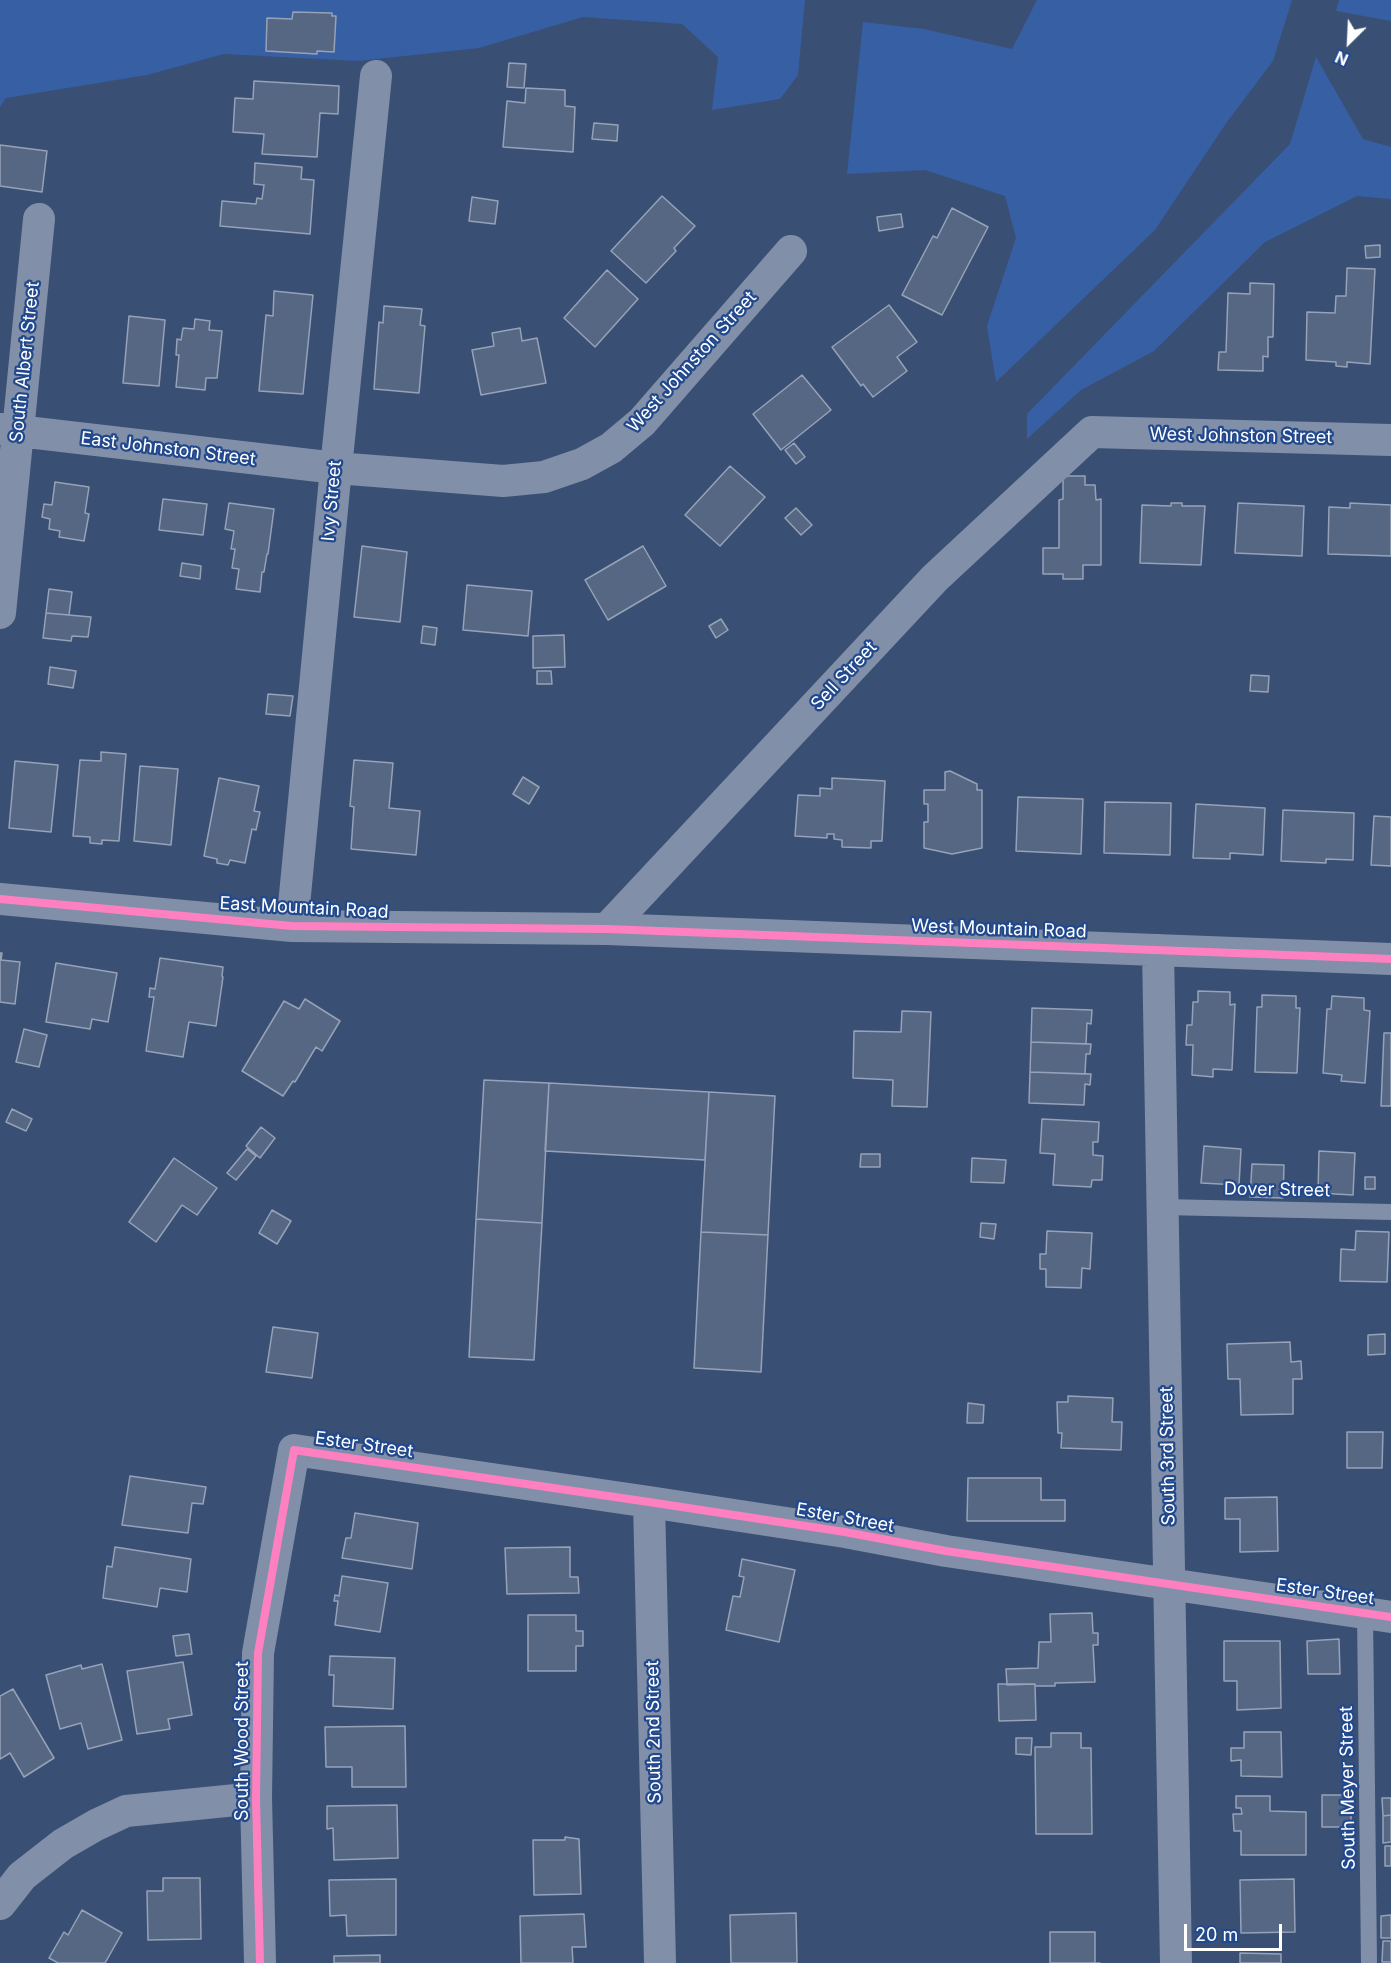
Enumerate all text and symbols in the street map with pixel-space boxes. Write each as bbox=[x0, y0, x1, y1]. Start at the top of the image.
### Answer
north arrow bbox=[1319, 12, 1379, 72]
text: N bbox=[1332, 47, 1351, 70]
street label: South Albert Street bbox=[6, 280, 44, 444]
street label: West Johnston Street bbox=[623, 287, 761, 437]
street label: West Johnston Street bbox=[1150, 424, 1332, 448]
street label: East Johnston Street bbox=[79, 428, 257, 470]
street label: Ivy Street bbox=[318, 460, 346, 542]
street label: Sell Street bbox=[807, 637, 881, 715]
street label: East Mountain Road bbox=[219, 893, 389, 923]
street label: West Mountain Road bbox=[911, 915, 1087, 943]
street label: Dover Street bbox=[1224, 1178, 1330, 1202]
street label: South 3rd Street bbox=[1156, 1386, 1180, 1526]
street label: Ester Street bbox=[313, 1427, 415, 1463]
street label: Ester Street bbox=[794, 1499, 896, 1537]
street label: Ester Street bbox=[1274, 1574, 1376, 1610]
street label: South 2nd Street bbox=[642, 1660, 666, 1804]
street label: South Wood Street bbox=[232, 1661, 254, 1821]
street label: South Meyer Street bbox=[1336, 1706, 1360, 1870]
scale bar bbox=[1187, 1912, 1284, 1950]
text: 20 m bbox=[1195, 1924, 1238, 1945]

